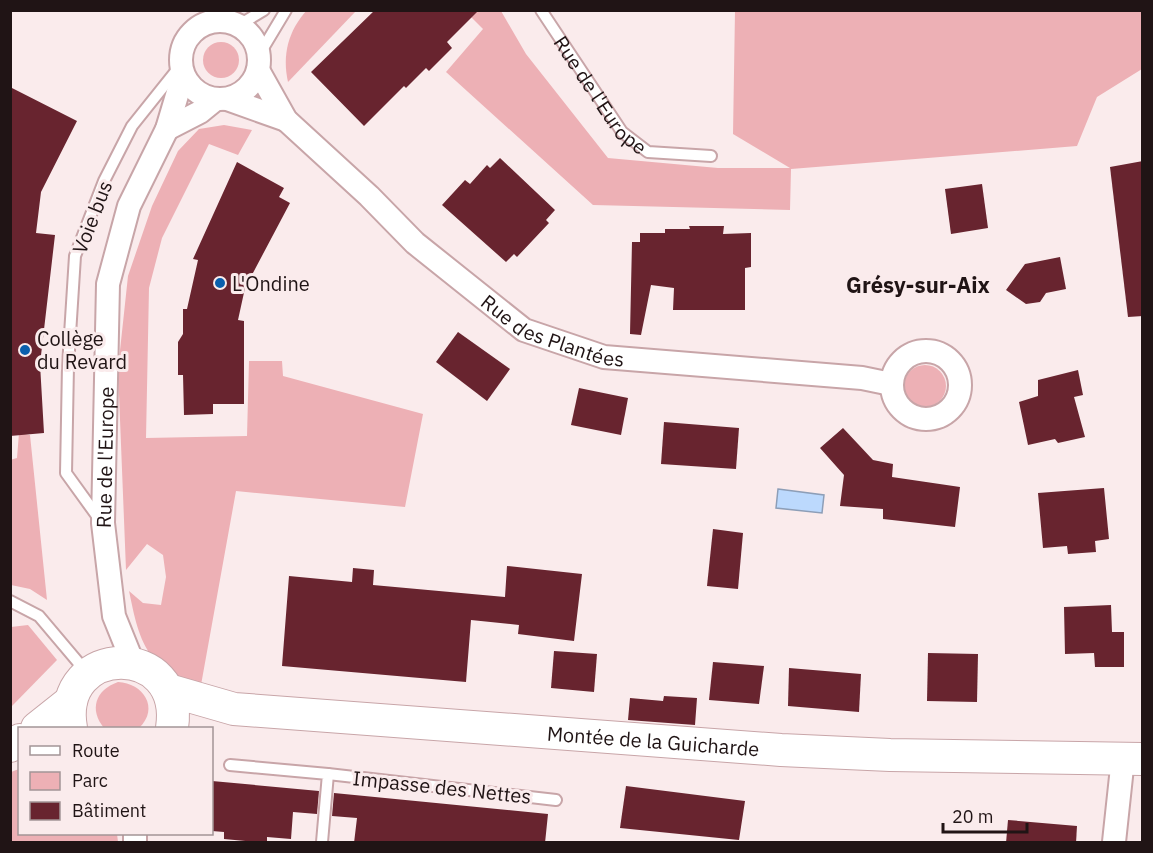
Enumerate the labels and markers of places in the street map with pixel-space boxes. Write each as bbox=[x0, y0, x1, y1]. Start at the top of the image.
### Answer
place label: L'Ondine bbox=[232, 270, 310, 297]
marker: L'Ondine bbox=[213, 276, 227, 290]
place label: Collège du Revard bbox=[37, 325, 127, 375]
marker: Collège du Revard bbox=[18, 343, 32, 357]

